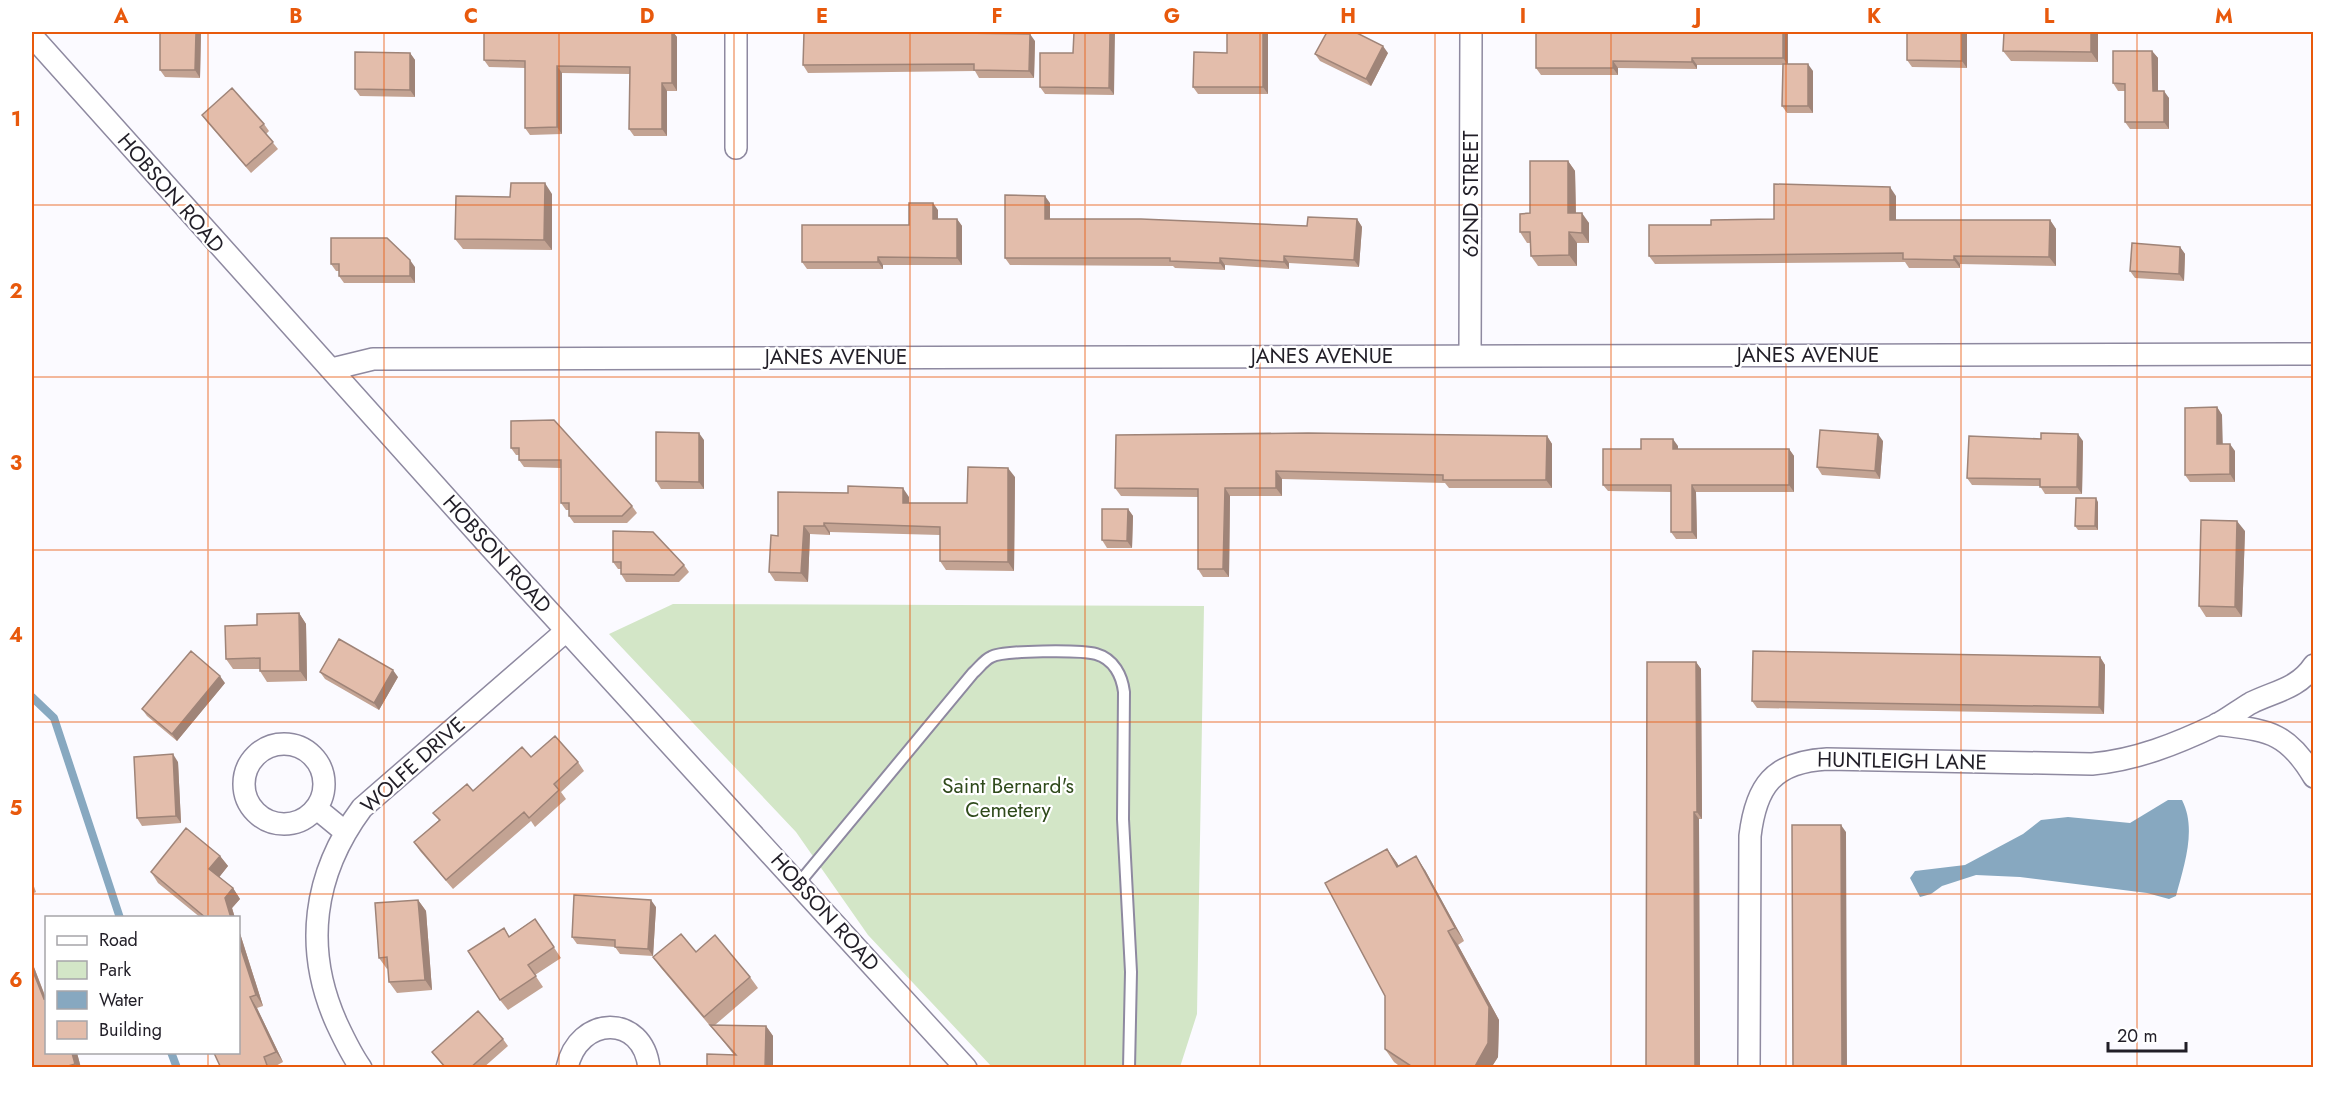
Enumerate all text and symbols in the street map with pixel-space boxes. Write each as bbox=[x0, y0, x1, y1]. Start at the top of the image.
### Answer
text: A bbox=[113, 2, 129, 31]
text: B bbox=[289, 2, 303, 31]
text: C bbox=[464, 2, 478, 31]
text: D bbox=[640, 2, 654, 31]
text: E bbox=[816, 2, 828, 31]
text: F bbox=[991, 2, 1003, 31]
text: G bbox=[1164, 2, 1180, 31]
text: H bbox=[1340, 2, 1356, 31]
text: I bbox=[1520, 2, 1526, 31]
text: J bbox=[1691, 2, 1701, 31]
text: K bbox=[1867, 2, 1881, 31]
text: L bbox=[2044, 2, 2055, 31]
text: M bbox=[2215, 2, 2233, 31]
text: 1 bbox=[11, 105, 21, 134]
street label: HOBSON ROAD bbox=[111, 127, 231, 259]
street label: 62ND STREET bbox=[1456, 130, 1486, 257]
text: 2 bbox=[9, 277, 23, 306]
street label: JANES AVENUE bbox=[1734, 340, 1879, 370]
street label: JANES AVENUE bbox=[1248, 341, 1393, 371]
street label: JANES AVENUE bbox=[762, 342, 907, 372]
text: 3 bbox=[10, 449, 22, 478]
street label: HOBSON ROAD bbox=[436, 488, 558, 620]
text: 4 bbox=[9, 621, 23, 650]
street label: WOLFE DRIVE bbox=[354, 710, 472, 820]
street label: HUNTLEIGH LANE bbox=[1817, 745, 1987, 777]
park label: Saint Bernard's Cemetery bbox=[942, 771, 1074, 825]
text: 5 bbox=[10, 794, 23, 823]
street label: HOBSON ROAD bbox=[764, 846, 886, 978]
legend bbox=[45, 916, 240, 1054]
text: Road bbox=[99, 927, 138, 953]
text: Park bbox=[99, 957, 131, 983]
text: 6 bbox=[9, 966, 23, 995]
text: Water bbox=[99, 987, 144, 1013]
scale bar bbox=[2108, 1015, 2186, 1053]
text: Building bbox=[99, 1017, 162, 1043]
text: 20 m bbox=[2117, 1023, 2157, 1049]

